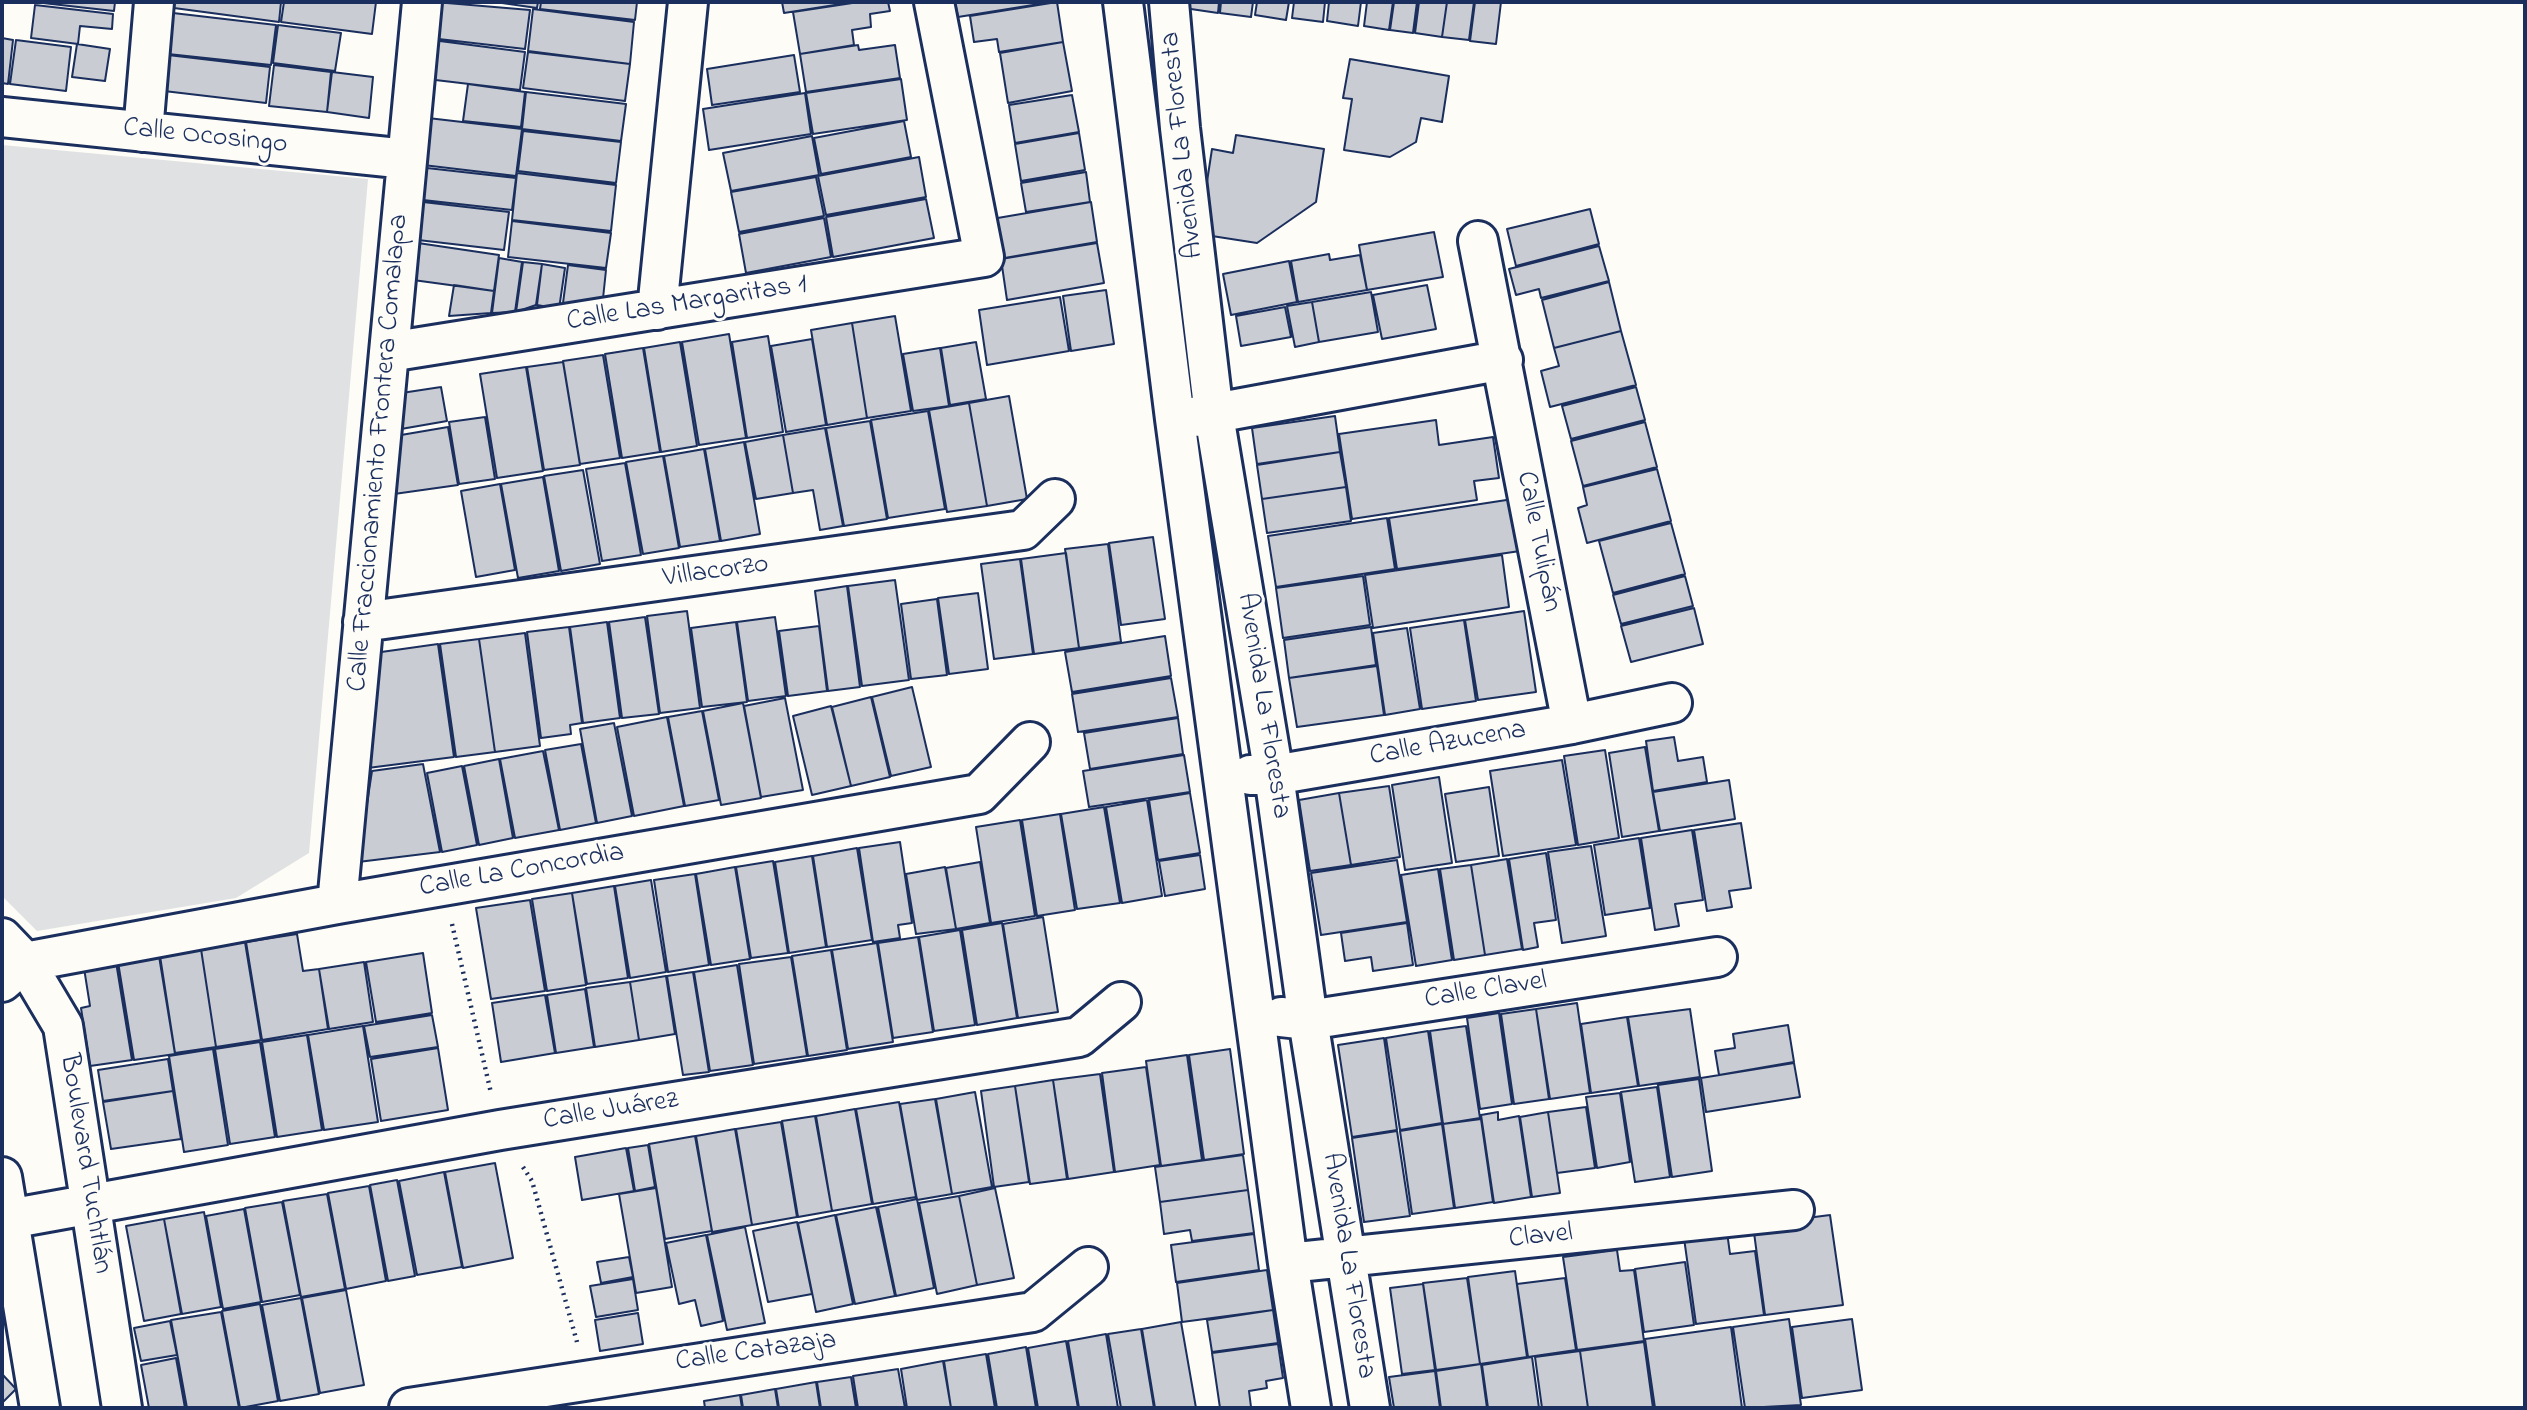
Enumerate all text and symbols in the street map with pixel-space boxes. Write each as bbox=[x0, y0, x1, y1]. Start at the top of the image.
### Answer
street label: Avenida La Floresta bbox=[1155, 30, 1213, 260]
street label: Calle Ocosingo bbox=[121, 113, 289, 163]
street label: Calle Fraccionamiento Frontera Comalapa bbox=[342, 213, 418, 693]
street label: Calle Las Margaritas 1 bbox=[564, 269, 810, 341]
street label: Calle Tulipán bbox=[1507, 469, 1567, 615]
street label: Villacorzo bbox=[661, 549, 771, 597]
street label: Avenida La Floresta bbox=[1228, 591, 1296, 821]
street label: Calle Azucena bbox=[1367, 715, 1529, 775]
street label: Calle La Concordia bbox=[417, 837, 627, 907]
street label: Calle Clavel bbox=[1422, 966, 1550, 1018]
street label: Boulevard Tuchtlán bbox=[50, 1052, 118, 1276]
street label: Calle Juárez bbox=[541, 1085, 681, 1139]
street label: Avenida La Floresta bbox=[1313, 1151, 1381, 1381]
street label: Clavel bbox=[1507, 1218, 1575, 1258]
street label: Calle Catazaja bbox=[673, 1325, 839, 1381]

